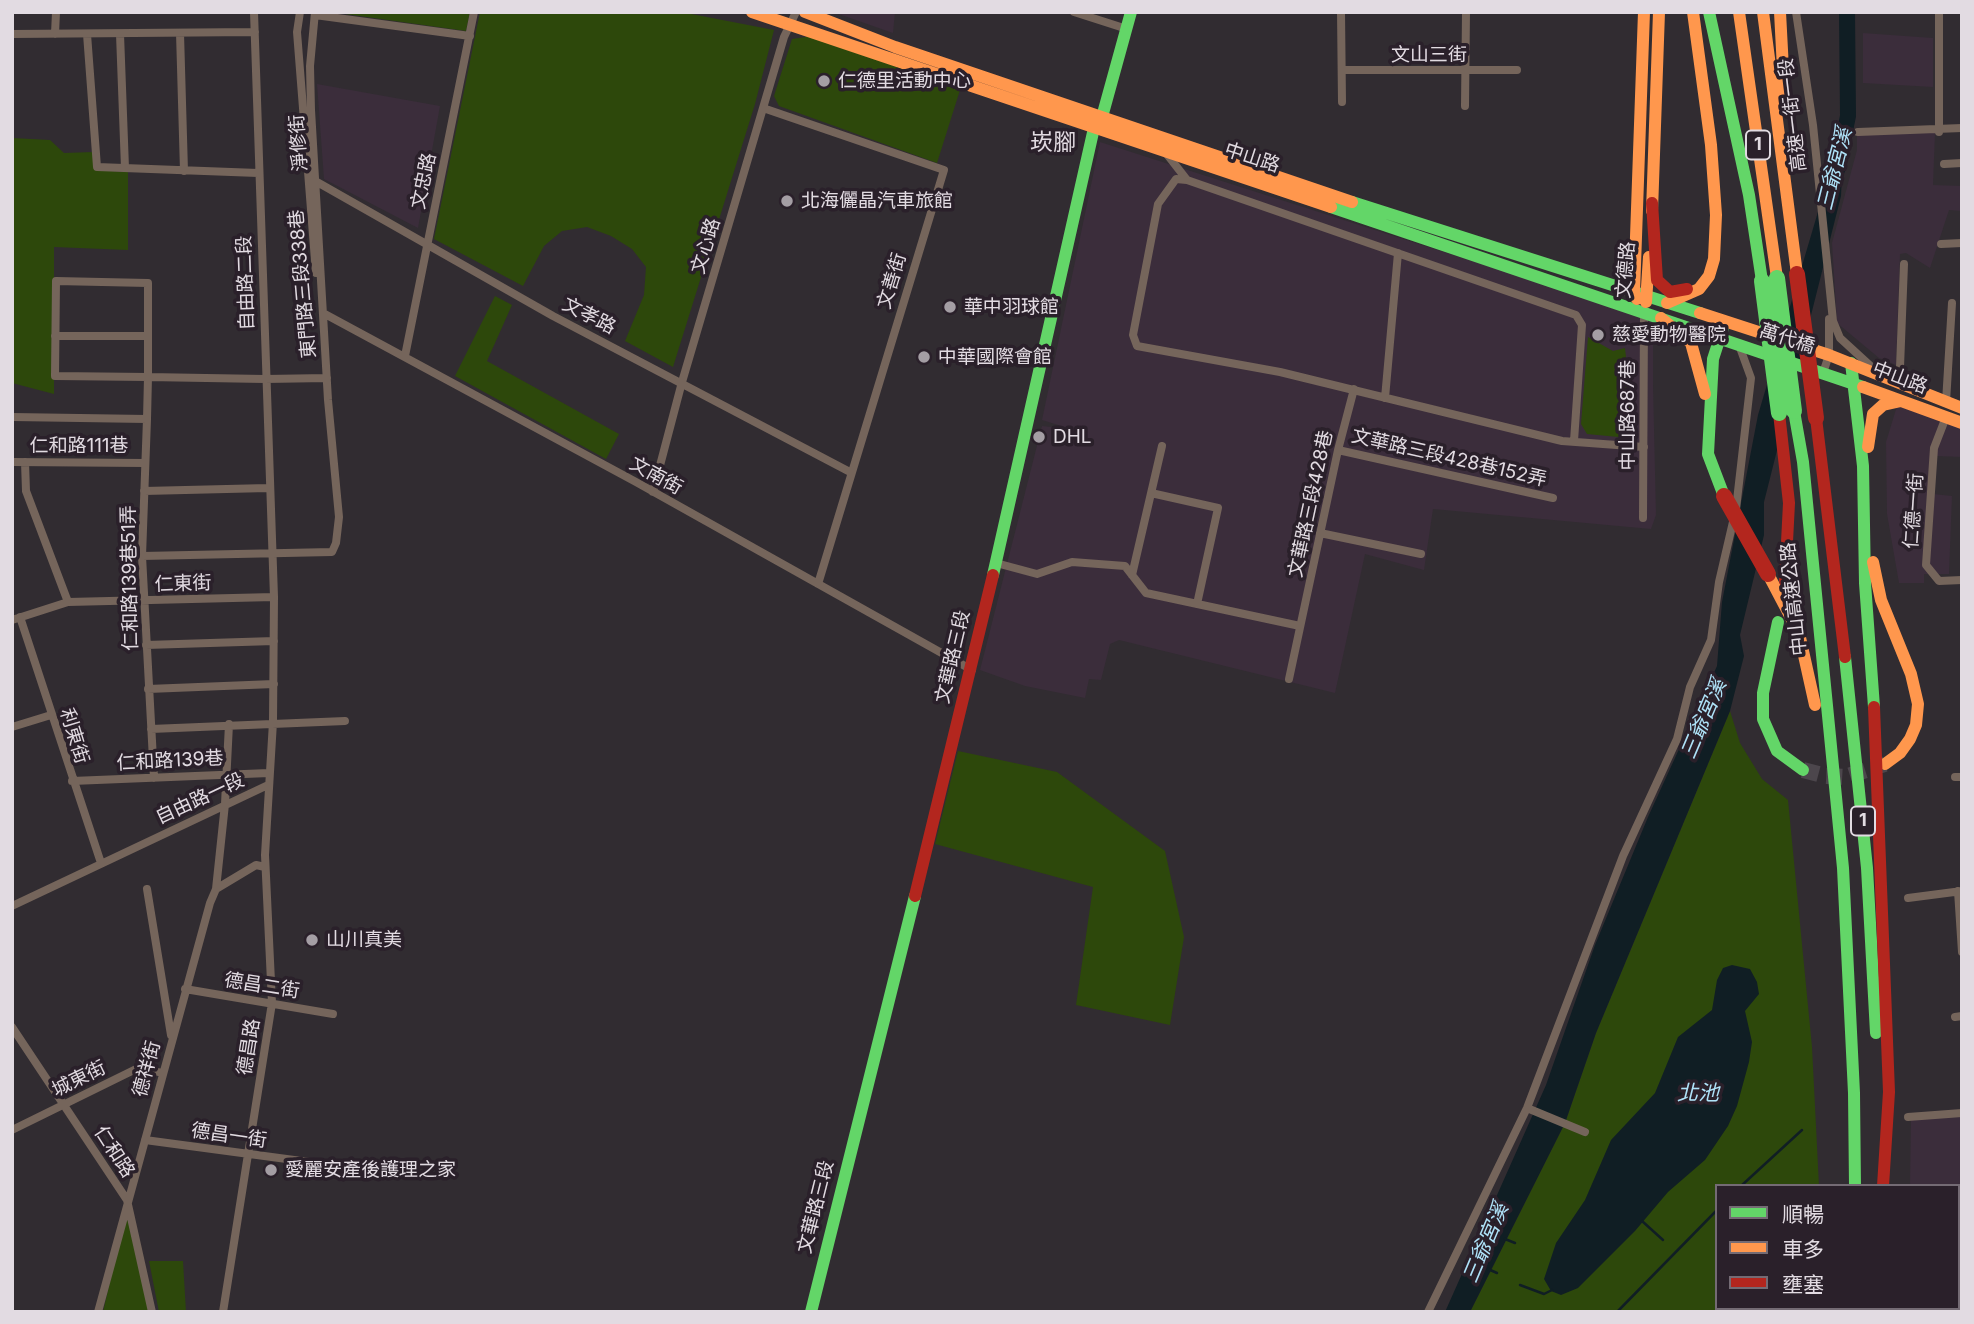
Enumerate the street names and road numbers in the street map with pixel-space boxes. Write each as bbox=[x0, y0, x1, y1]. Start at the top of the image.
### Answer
street label: 文山三街 bbox=[1391, 44, 1467, 66]
street label: 高速一街一段 bbox=[1775, 57, 1811, 173]
street label: 淨修街 bbox=[286, 114, 312, 172]
road number: 1 bbox=[1746, 130, 1770, 160]
street label: 中山路 bbox=[1221, 138, 1283, 178]
street label: 文忠路 bbox=[407, 151, 441, 211]
street label: 東門路三段338巷 bbox=[285, 209, 321, 359]
street label: 文心路 bbox=[687, 215, 725, 277]
street label: 自由路二段 bbox=[233, 235, 259, 331]
street label: 文德路 bbox=[1612, 241, 1640, 299]
street label: 文善街 bbox=[873, 250, 911, 312]
street label: 文孝路 bbox=[558, 293, 620, 339]
street label: 萬代橋 bbox=[1756, 319, 1818, 359]
street label: 中山路 bbox=[1869, 357, 1931, 399]
street label: 中山路687巷 bbox=[1617, 360, 1639, 470]
street label: 文華路三段428巷152弄 bbox=[1349, 424, 1549, 492]
street label: 文華路三段428巷 bbox=[1284, 428, 1338, 580]
street label: 仁和路111巷 bbox=[29, 435, 129, 457]
street label: 文南街 bbox=[626, 452, 686, 500]
street label: 仁德一街 bbox=[1900, 472, 1928, 550]
street label: 仁和路139巷51弄 bbox=[117, 505, 143, 651]
street label: 中山高速公路 bbox=[1777, 541, 1811, 657]
street label: 仁東街 bbox=[154, 572, 212, 596]
street label: 文華路三段 bbox=[931, 608, 975, 706]
street label: 利東街 bbox=[55, 705, 93, 767]
street label: 仁和路139巷 bbox=[116, 747, 224, 775]
street label: 自由路一段 bbox=[152, 769, 248, 829]
road number: 1 bbox=[1851, 806, 1875, 836]
street label: 德昌二街 bbox=[223, 969, 301, 1003]
street label: 德昌路 bbox=[233, 1017, 265, 1077]
street label: 德祥街 bbox=[129, 1039, 165, 1099]
street label: 城東街 bbox=[48, 1056, 110, 1102]
street label: 德昌一街 bbox=[190, 1119, 268, 1153]
street label: 仁和路 bbox=[89, 1122, 139, 1182]
street label: 文華路三段 bbox=[793, 1158, 839, 1256]

